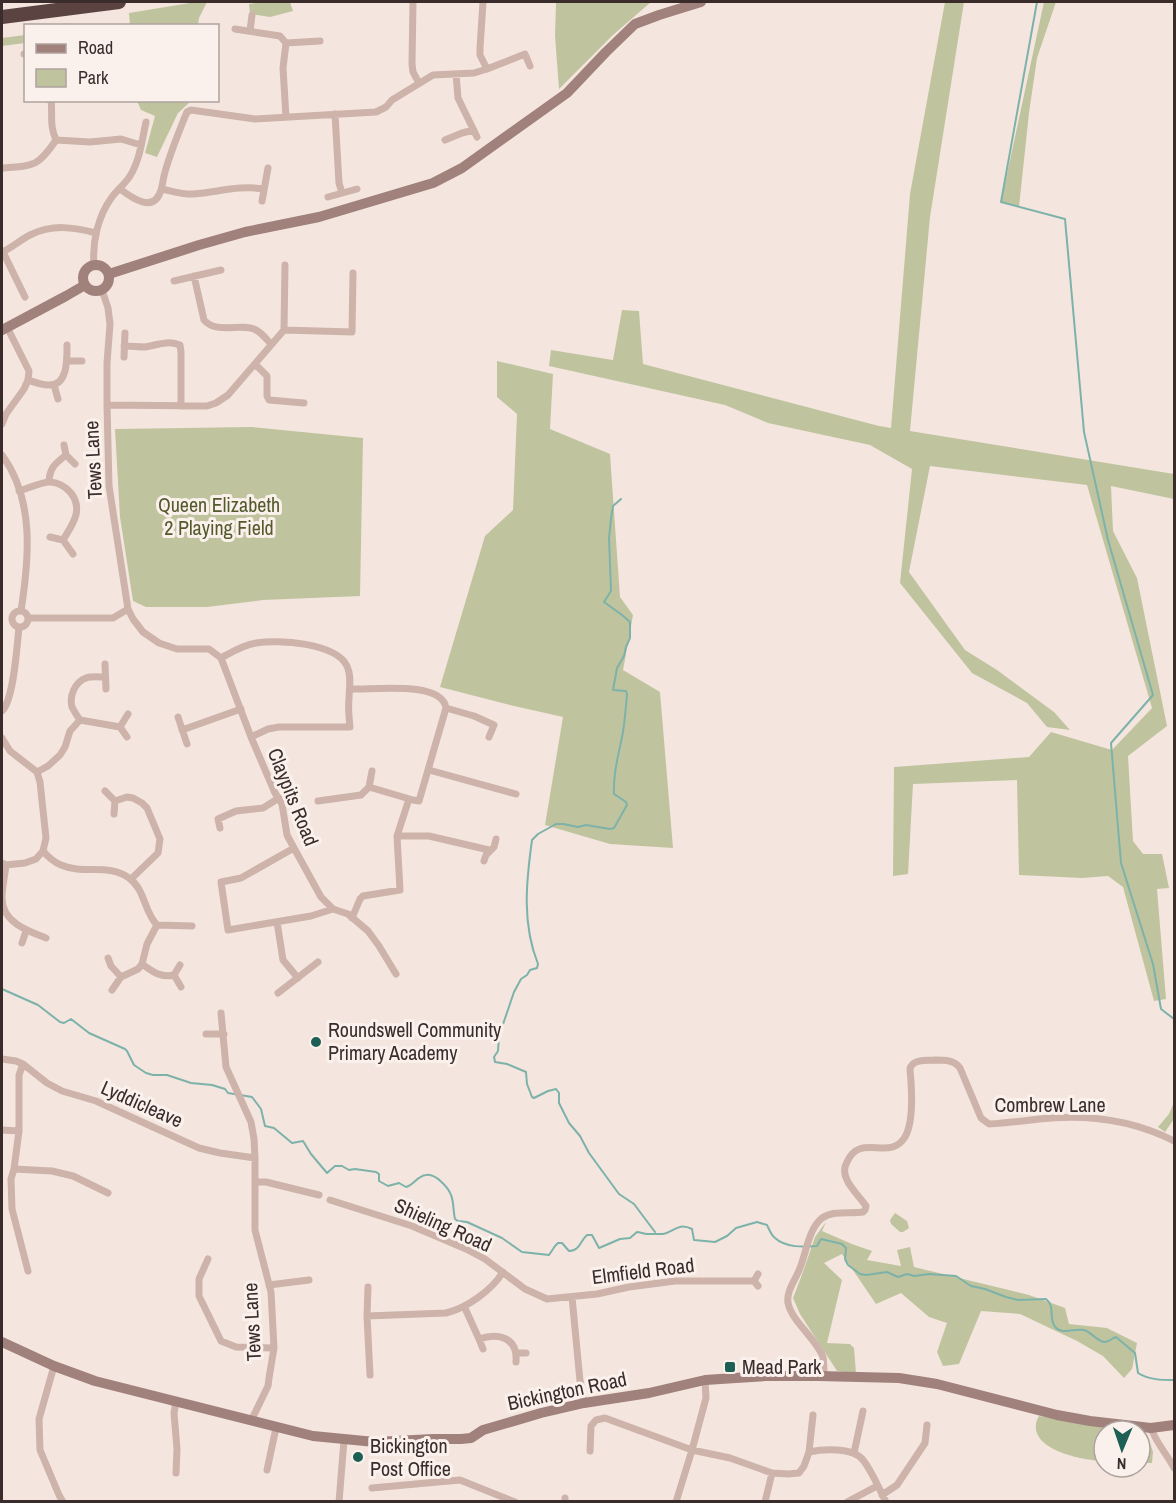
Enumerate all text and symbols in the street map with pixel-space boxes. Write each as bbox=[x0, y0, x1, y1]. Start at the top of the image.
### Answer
legend bbox=[24, 24, 219, 102]
text: Road bbox=[78, 35, 113, 60]
text: Park bbox=[78, 65, 109, 90]
street label: Tews Lane bbox=[77, 420, 108, 500]
park label: Queen Elizabeth 2 Playing Field bbox=[158, 491, 280, 541]
street label: Claypits Road bbox=[262, 744, 325, 850]
place label: Roundswell Community Primary Academy bbox=[328, 1016, 502, 1066]
marker: Roundswell Community Primary Academy bbox=[309, 1035, 323, 1049]
street label: Lyddicleave bbox=[97, 1074, 187, 1134]
street label: Combrew Lane bbox=[994, 1091, 1106, 1118]
street label: Shieling Road bbox=[390, 1191, 496, 1258]
street label: Elmfield Road bbox=[590, 1251, 696, 1290]
street label: Tews Lane bbox=[236, 1282, 267, 1362]
place label: Mead Park bbox=[742, 1353, 822, 1380]
marker: Mead Park bbox=[723, 1360, 737, 1374]
street label: Bickington Road bbox=[505, 1365, 629, 1416]
north arrow bbox=[1092, 1419, 1152, 1479]
place label: Bickington Post Office bbox=[370, 1432, 451, 1482]
marker: Bickington Post Office bbox=[351, 1450, 365, 1464]
text: N bbox=[1116, 1453, 1127, 1475]

